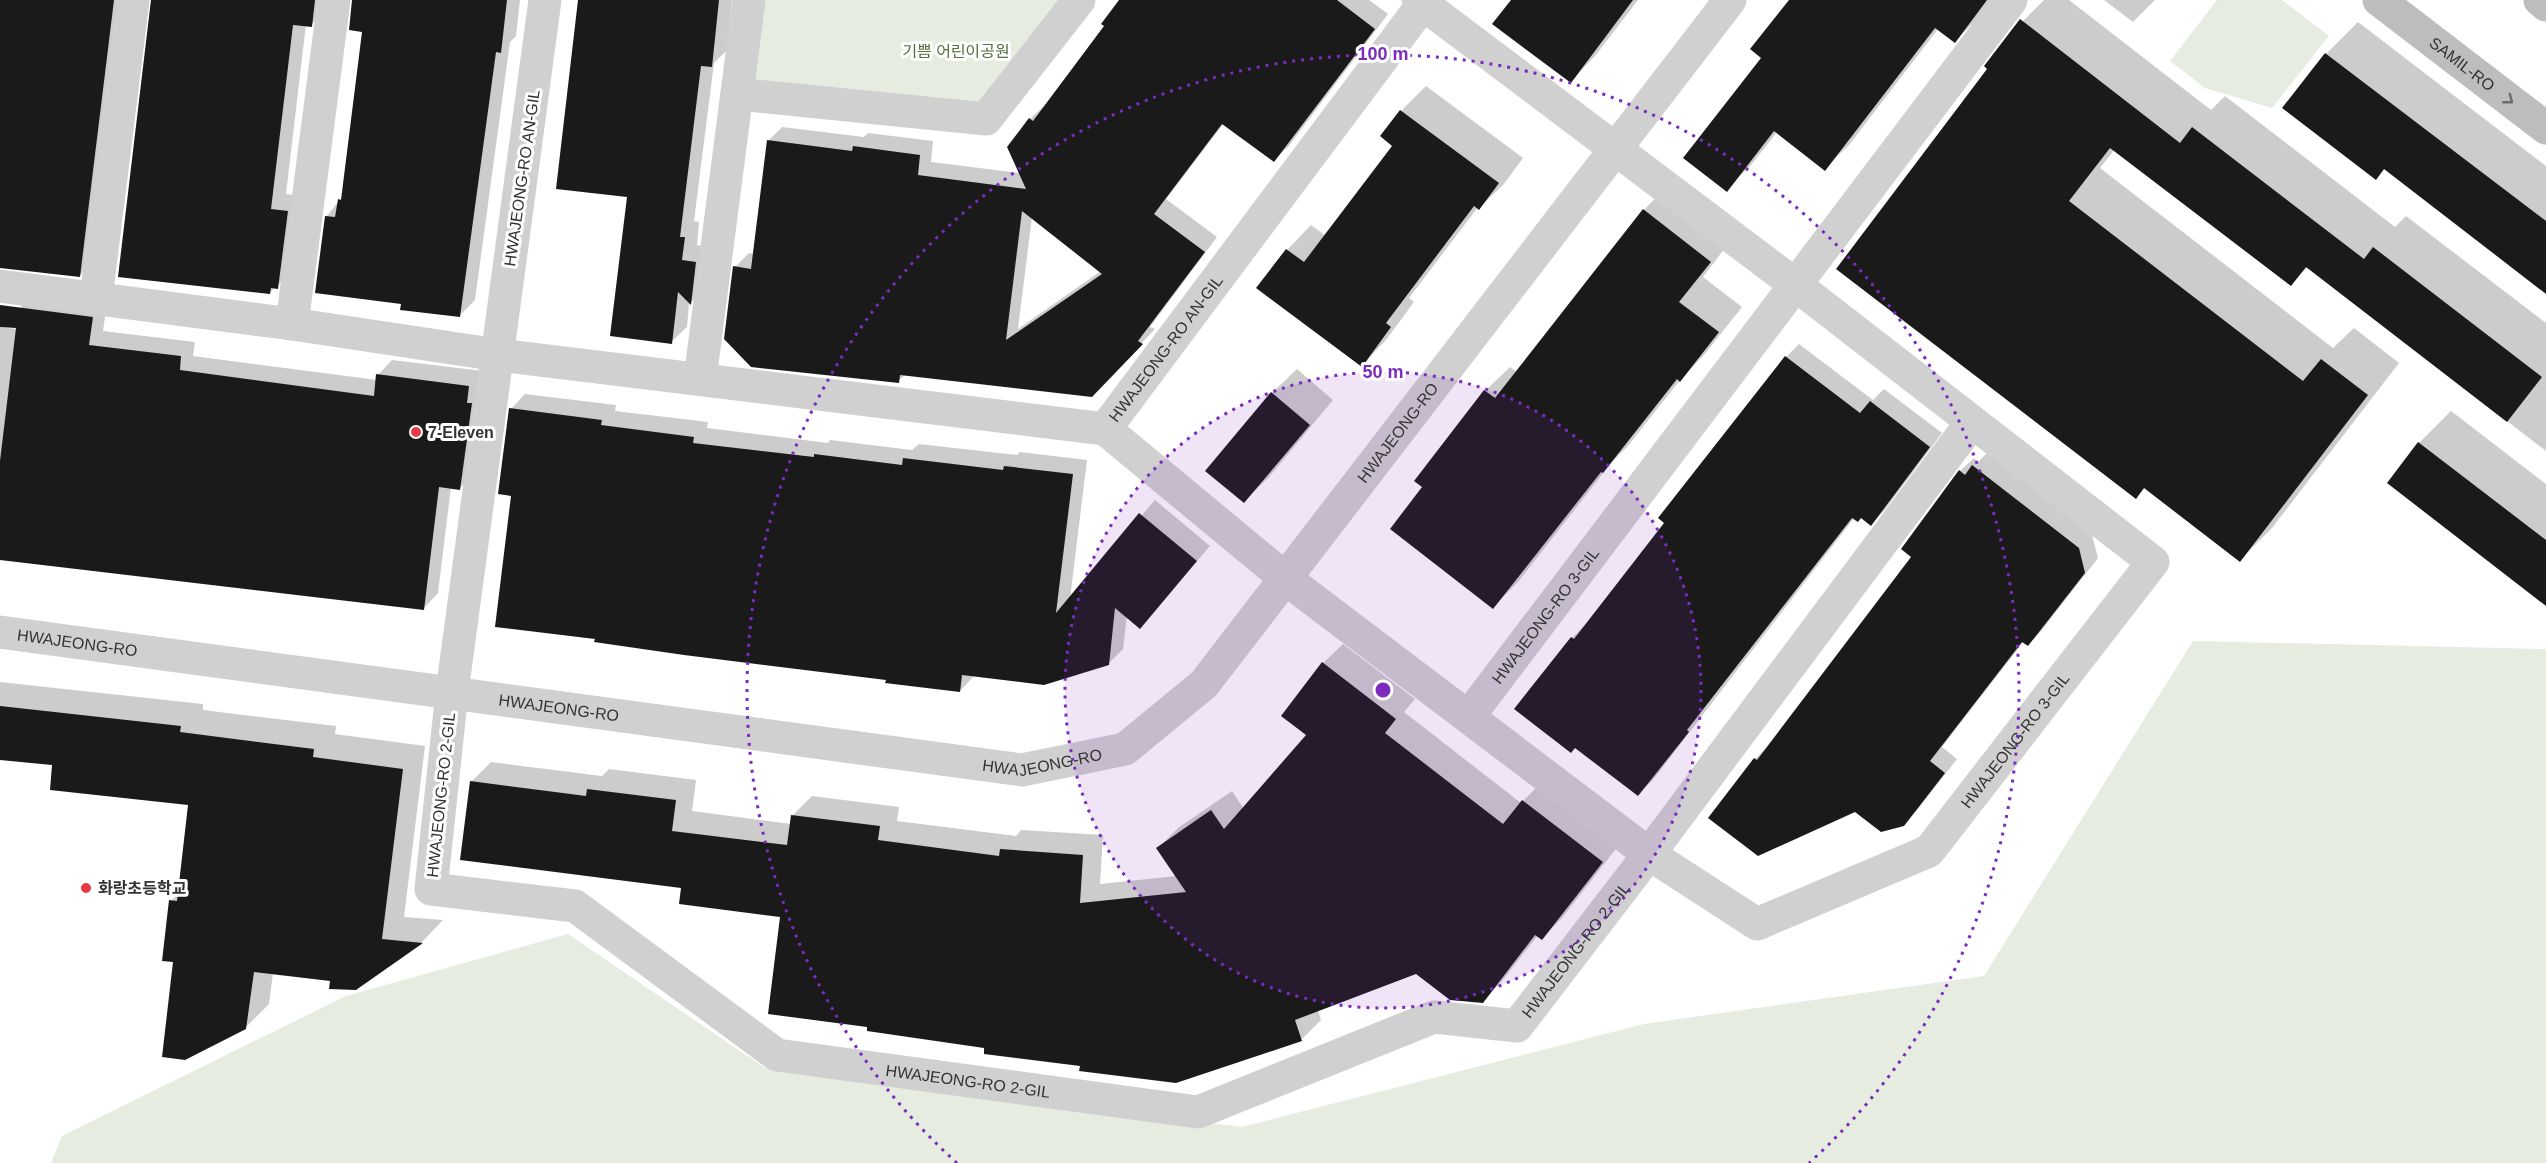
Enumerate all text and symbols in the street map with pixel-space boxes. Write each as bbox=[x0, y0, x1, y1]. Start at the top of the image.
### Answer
street label: SAMIL-RO bbox=[2426, 34, 2498, 94]
park label: 기쁨 어린이공원 bbox=[902, 43, 1010, 60]
text: 100 m bbox=[1357, 44, 1409, 64]
street label: HWAJEONG-RO AN-GIL bbox=[501, 89, 543, 267]
one-way arrow bbox=[2502, 92, 2513, 103]
street label: HWAJEONG-RO AN-GIL bbox=[1105, 272, 1226, 425]
text: 50 m bbox=[1362, 362, 1404, 382]
street label: HWAJEONG-RO bbox=[1354, 379, 1441, 486]
place label: 7-Eleven bbox=[428, 424, 494, 441]
marker: 7-Eleven bbox=[409, 425, 423, 439]
street label: HWAJEONG-RO 3-GIL bbox=[1488, 544, 1602, 687]
street label: HWAJEONG-RO bbox=[16, 626, 139, 659]
street label: HWAJEONG-RO 3-GIL bbox=[1957, 670, 2072, 811]
centre of rings bbox=[1373, 680, 1393, 700]
street label: HWAJEONG-RO bbox=[498, 691, 620, 724]
street label: HWAJEONG-RO 2-GIL bbox=[424, 712, 458, 878]
street label: HWAJEONG-RO bbox=[981, 745, 1103, 779]
place label: 화랑초등학교 bbox=[98, 879, 187, 897]
street label: HWAJEONG-RO 2-GIL bbox=[1518, 879, 1633, 1021]
marker: 화랑초등학교 bbox=[79, 881, 93, 895]
street label: HWAJEONG-RO 2-GIL bbox=[885, 1061, 1051, 1100]

